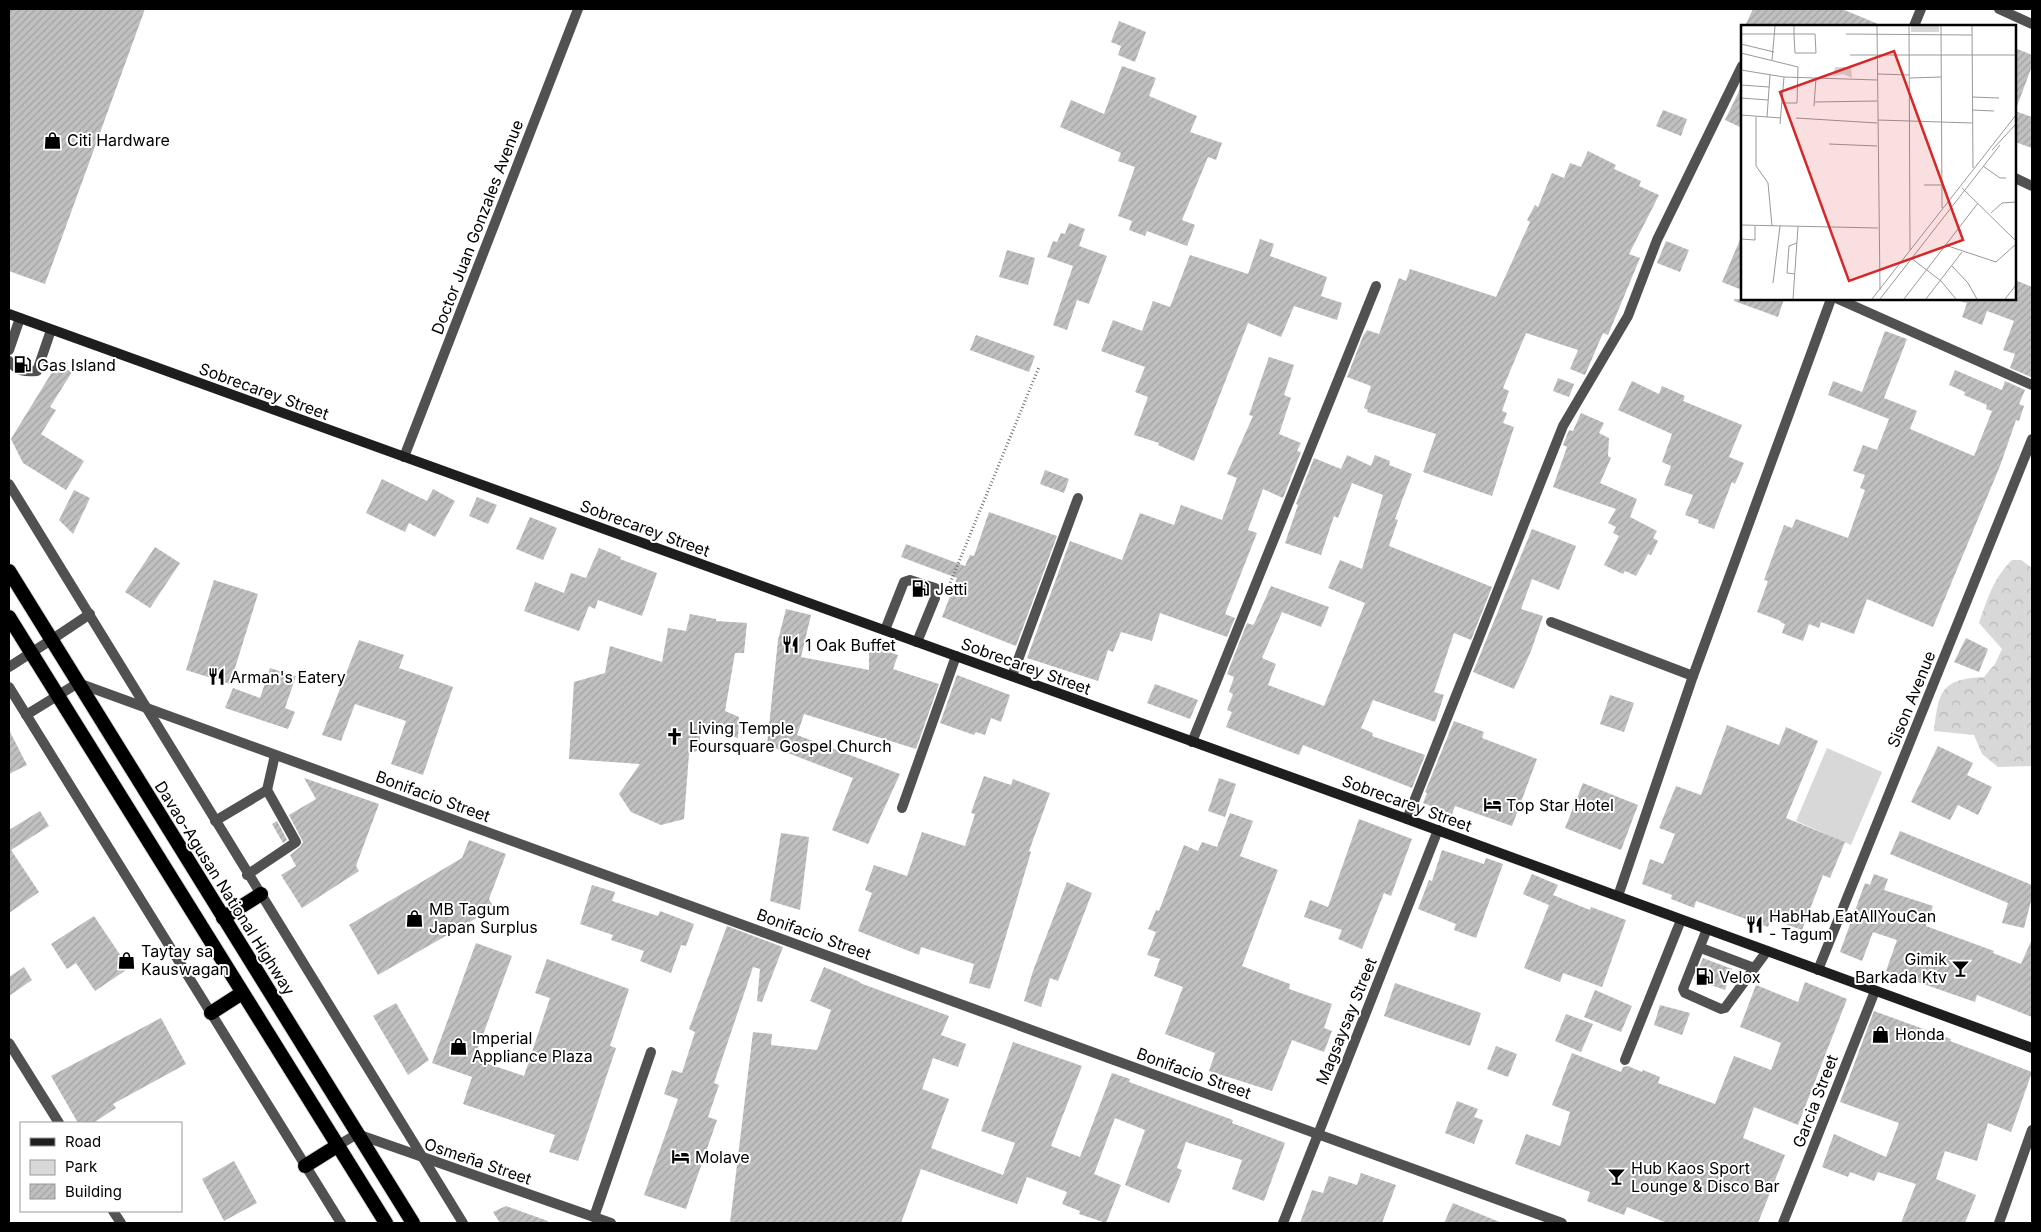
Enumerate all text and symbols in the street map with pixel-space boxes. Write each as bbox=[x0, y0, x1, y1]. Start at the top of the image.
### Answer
inset map bbox=[1741, 25, 2016, 300]
street label: Doctor Juan Gonzales Avenue bbox=[427, 117, 527, 337]
shop icon: Citi Hardware bbox=[43, 130, 63, 150]
place label: Citi Hardware bbox=[67, 130, 170, 150]
fuel station icon: Gas Island bbox=[13, 355, 33, 375]
place label: Gas Island bbox=[37, 355, 116, 375]
street label: Sobrecarey Street bbox=[196, 358, 332, 424]
street label: Sobrecarey Street bbox=[577, 495, 713, 561]
fuel station icon: Jetti bbox=[911, 579, 931, 599]
place label: Jetti bbox=[935, 579, 967, 599]
street label: Sobrecarey Street bbox=[958, 633, 1094, 699]
restaurant icon: 1 Oak Buffet bbox=[781, 635, 801, 655]
place label: 1 Oak Buffet bbox=[805, 635, 896, 655]
street label: Sison Avenue bbox=[1883, 648, 1939, 750]
restaurant icon: Arman's Eatery bbox=[206, 667, 226, 687]
place label: Arman's Eatery bbox=[230, 667, 346, 687]
place label: Living Temple Foursquare Gospel Church bbox=[689, 718, 892, 756]
church icon: Living Temple Foursquare Gospel Church bbox=[665, 727, 685, 747]
street label: Bonifacio Street bbox=[373, 766, 493, 826]
street label: Sobrecarey Street bbox=[1339, 770, 1475, 836]
street label: Davao-Agusan National Highway bbox=[151, 777, 299, 999]
hotel icon: Top Star Hotel bbox=[1482, 795, 1502, 815]
place label: Top Star Hotel bbox=[1506, 795, 1614, 815]
place label: MB Tagum Japan Surplus bbox=[429, 899, 538, 937]
street label: Bonifacio Street bbox=[754, 904, 874, 964]
place label: HabHab EatAllYouCan - Tagum bbox=[1769, 906, 1936, 944]
shop icon: MB Tagum Japan Surplus bbox=[405, 908, 425, 928]
restaurant icon: HabHab EatAllYouCan - Tagum bbox=[1745, 915, 1765, 935]
place label: Taytay sa Kauswagan bbox=[141, 941, 229, 979]
place label: Gimik Barkada Ktv bbox=[1855, 949, 1947, 987]
shop icon: Taytay sa Kauswagan bbox=[117, 950, 137, 970]
street label: Magsaysay Street bbox=[1311, 955, 1381, 1087]
bar icon: Gimik Barkada Ktv bbox=[1951, 958, 1971, 978]
fuel station icon: Velox bbox=[1695, 967, 1715, 987]
place label: Velox bbox=[1719, 967, 1761, 987]
shop icon: Honda bbox=[1871, 1024, 1891, 1044]
place label: Honda bbox=[1895, 1024, 1945, 1044]
place label: Imperial Appliance Plaza bbox=[472, 1028, 593, 1066]
shop icon: Imperial Appliance Plaza bbox=[448, 1037, 468, 1057]
street label: Bonifacio Street bbox=[1134, 1043, 1254, 1103]
street label: Garcia Street bbox=[1788, 1052, 1842, 1150]
legend bbox=[20, 1122, 182, 1212]
text: Road bbox=[65, 1132, 101, 1151]
street label: Osmeña Street bbox=[422, 1133, 534, 1189]
hotel icon: Molave bbox=[671, 1147, 691, 1167]
place label: Molave bbox=[695, 1147, 750, 1167]
text: Park bbox=[65, 1157, 98, 1176]
place label: Hub Kaos Sport Lounge & Disco Bar bbox=[1631, 1158, 1780, 1196]
bar icon: Hub Kaos Sport Lounge & Disco Bar bbox=[1607, 1167, 1627, 1187]
text: Building bbox=[65, 1182, 122, 1201]

